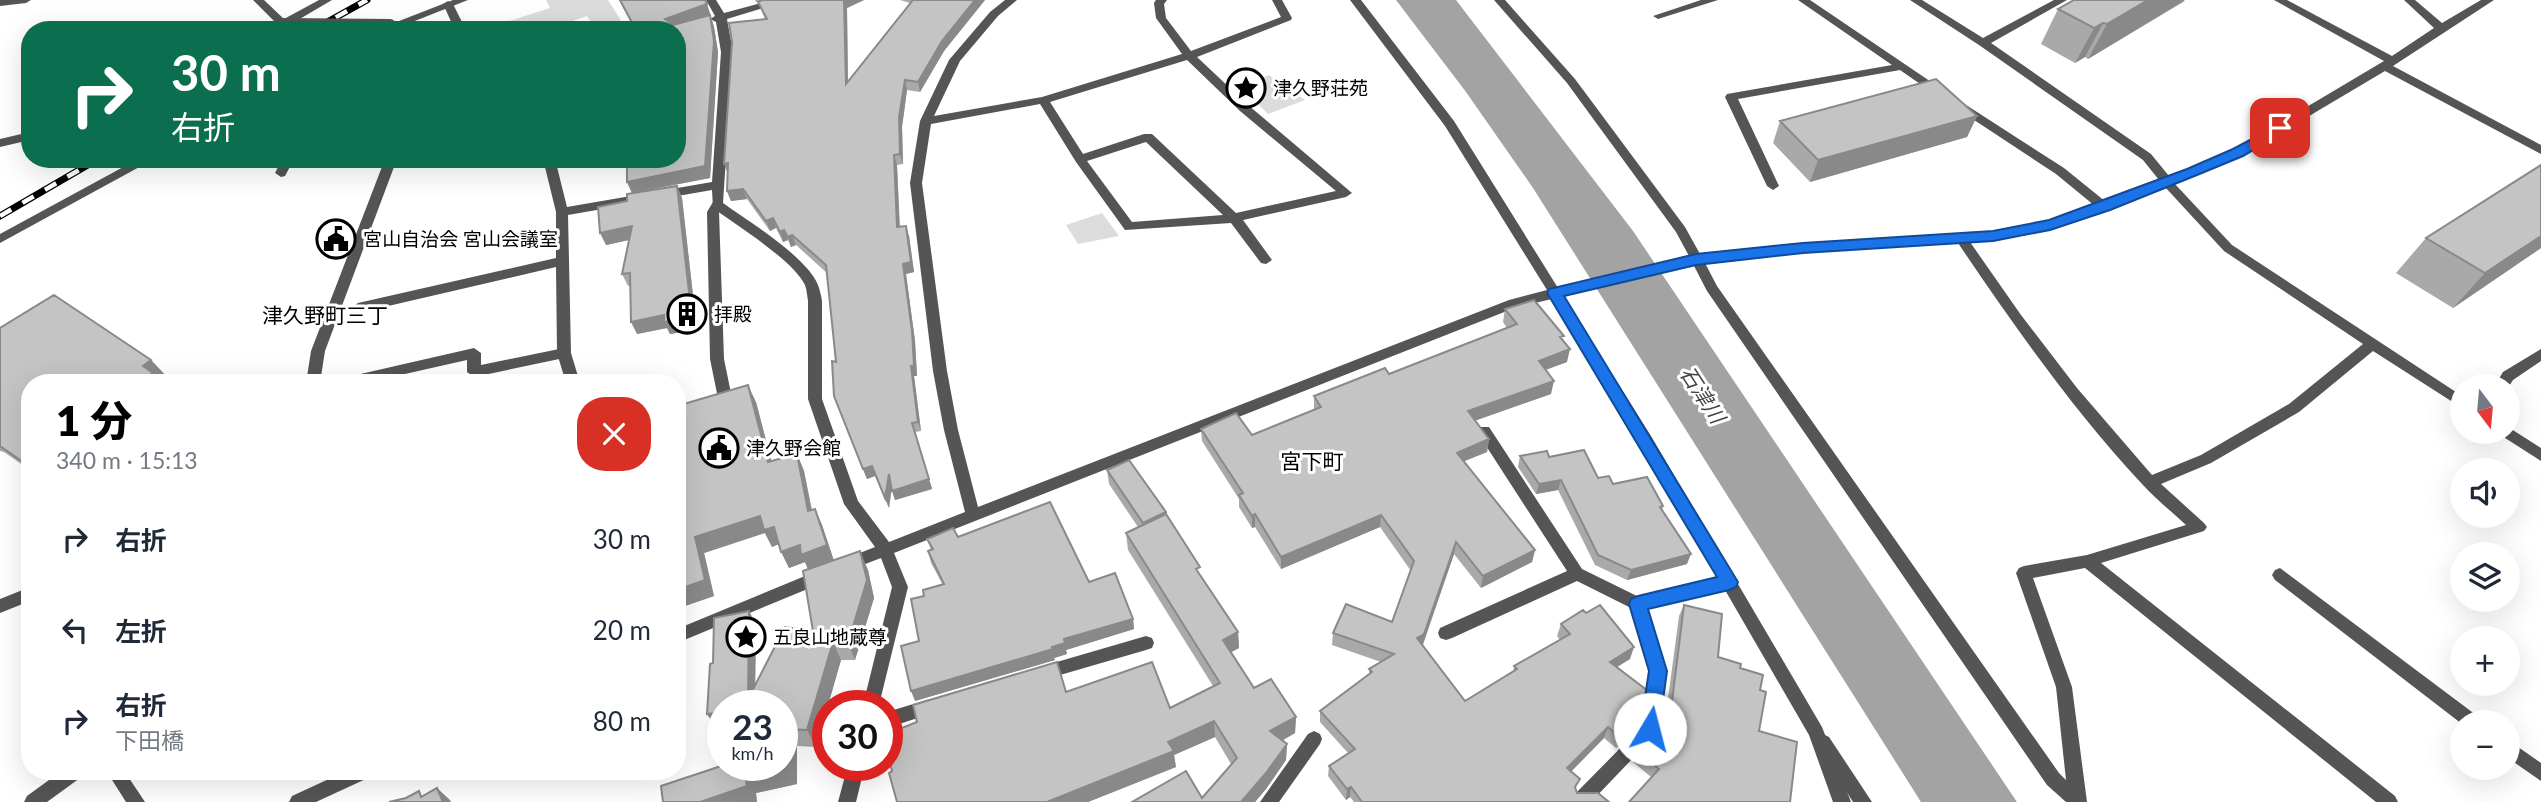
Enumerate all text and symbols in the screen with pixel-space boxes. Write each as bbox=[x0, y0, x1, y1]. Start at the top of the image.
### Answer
text: 30 m bbox=[171, 43, 281, 101]
icon: right bbox=[56, 49, 147, 140]
place icon: 津久野荘苑 bbox=[1225, 67, 1267, 109]
place label: 津久野荘苑 bbox=[1273, 76, 1368, 99]
pin bbox=[2250, 98, 2310, 158]
text: 右折 bbox=[171, 107, 235, 146]
icon: arrive bbox=[2261, 109, 2299, 147]
public building icon: 宮山自治会 宮山会議室 bbox=[315, 218, 357, 260]
place label: 宮山自治会 宮山会議室 bbox=[363, 227, 558, 250]
building icon: 拝殿 bbox=[666, 293, 708, 335]
district label: 津久野町三丁 bbox=[262, 302, 388, 327]
place label: 拝殿 bbox=[714, 302, 752, 325]
water label: 石津川 bbox=[1676, 361, 1732, 429]
north arrow bbox=[2450, 374, 2520, 444]
map controls bbox=[2450, 374, 2520, 780]
text: 1 分 bbox=[56, 395, 132, 445]
button: close bbox=[577, 397, 651, 471]
public building icon: 津久野会館 bbox=[698, 427, 740, 469]
place label: 津久野会館 bbox=[746, 436, 841, 459]
text: 340 m · 15:13 bbox=[56, 446, 198, 474]
district label: 宮下町 bbox=[1281, 448, 1344, 473]
button: sound bbox=[2450, 458, 2520, 528]
icon: right bbox=[56, 520, 94, 558]
text: 30 m bbox=[593, 523, 651, 555]
text: 右折 bbox=[115, 524, 167, 556]
button: layers bbox=[2450, 542, 2520, 612]
icon: left bbox=[56, 611, 94, 649]
text: 20 m bbox=[593, 614, 651, 646]
text: 左折 bbox=[115, 615, 167, 647]
place icon: 五良山地蔵尊 bbox=[725, 616, 767, 658]
place label: 五良山地蔵尊 bbox=[773, 625, 887, 648]
button: + bbox=[2450, 626, 2520, 696]
text: 右折 bbox=[115, 689, 167, 721]
speed limit sign: 30 bbox=[812, 690, 903, 781]
position arrow bbox=[1613, 692, 1687, 766]
icon: right bbox=[56, 702, 94, 740]
text: 80 m bbox=[593, 705, 651, 737]
text: 23 bbox=[732, 705, 773, 747]
button: − bbox=[2450, 710, 2520, 780]
text: 下田橋 bbox=[115, 726, 184, 754]
text: km/h bbox=[731, 742, 774, 764]

